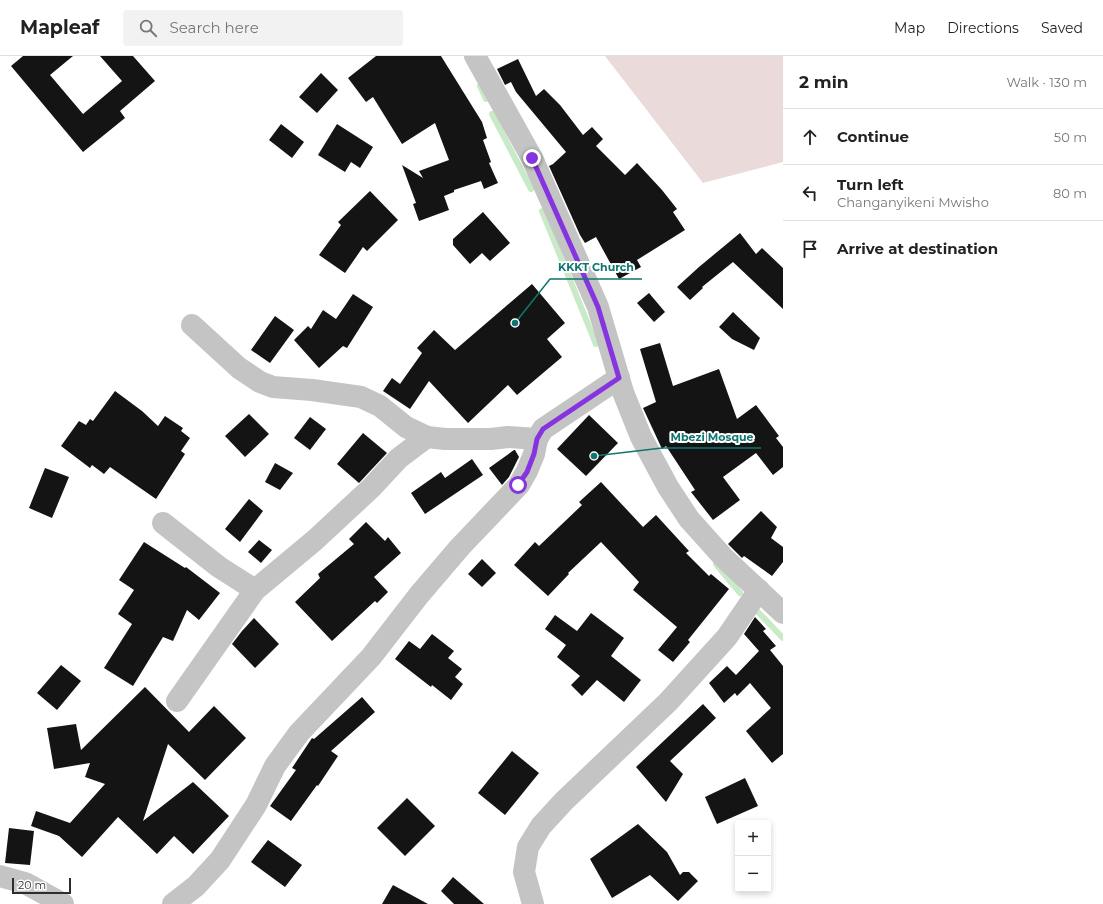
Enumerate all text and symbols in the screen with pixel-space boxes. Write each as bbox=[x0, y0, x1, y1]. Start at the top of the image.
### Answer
search box bbox=[123, 10, 403, 46]
text: Mapleaf bbox=[20, 16, 99, 39]
icon: search bbox=[137, 17, 159, 39]
text: Search here bbox=[169, 18, 259, 37]
text: Map bbox=[894, 19, 925, 37]
text: Directions bbox=[947, 19, 1019, 37]
text: Saved bbox=[1041, 19, 1083, 37]
text: 2 min bbox=[799, 72, 849, 92]
text: Walk · 130 m bbox=[1006, 74, 1087, 90]
icon: ahead bbox=[799, 126, 821, 148]
text: Continue bbox=[837, 127, 909, 146]
text: 50 m bbox=[1054, 129, 1087, 145]
route end bbox=[523, 149, 541, 167]
text: Turn left bbox=[837, 175, 904, 194]
icon: left bbox=[799, 182, 821, 204]
text: 80 m bbox=[1053, 185, 1087, 201]
text: Changanyikeni Mwisho bbox=[837, 194, 989, 210]
icon: arrive bbox=[799, 238, 821, 260]
text: Arrive at destination bbox=[837, 239, 998, 258]
callout: KKKT Church bbox=[550, 256, 642, 279]
text: KKKT Church bbox=[558, 260, 634, 274]
callout: Mbezi Mosque bbox=[662, 425, 761, 448]
text: Mbezi Mosque bbox=[670, 430, 754, 444]
route start bbox=[509, 476, 527, 494]
map controls bbox=[735, 820, 771, 892]
button: + bbox=[735, 820, 771, 856]
button: − bbox=[735, 856, 771, 892]
scale bar bbox=[12, 876, 71, 895]
text: 20 m bbox=[18, 878, 46, 892]

